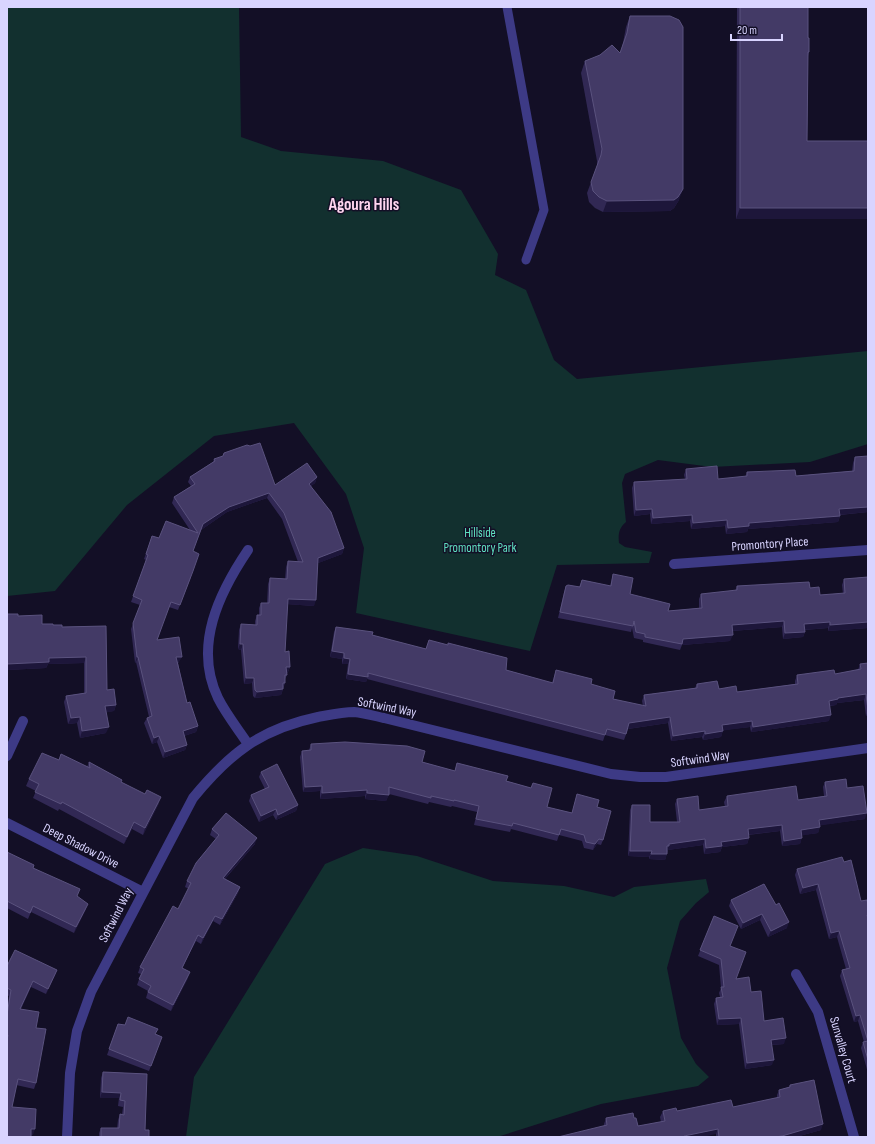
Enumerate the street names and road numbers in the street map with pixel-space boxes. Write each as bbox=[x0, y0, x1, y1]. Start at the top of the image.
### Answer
street label: Promontory Place bbox=[731, 533, 809, 555]
street label: Softwind Way bbox=[356, 693, 418, 721]
street label: Softwind Way bbox=[669, 747, 731, 771]
street label: Deep Shadow Drive bbox=[40, 820, 122, 872]
street label: Softwind Way bbox=[95, 885, 137, 945]
street label: Sunvalley Court bbox=[826, 1015, 860, 1085]

